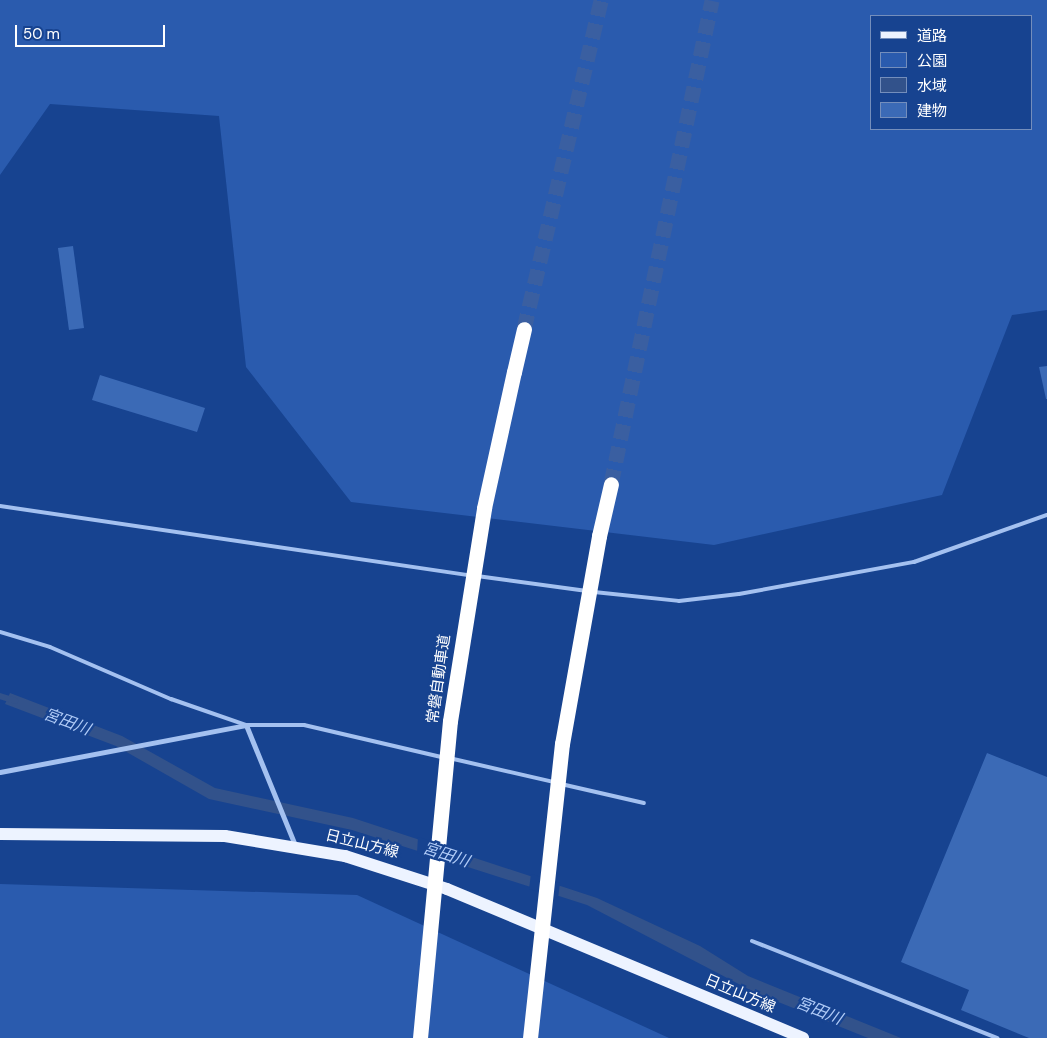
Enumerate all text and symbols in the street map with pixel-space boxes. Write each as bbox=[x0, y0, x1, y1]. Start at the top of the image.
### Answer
scale bar bbox=[18, 15, 168, 47]
legend bbox=[870, 15, 1032, 130]
text: 50 m bbox=[23, 24, 60, 44]
text: 道路 bbox=[917, 26, 947, 46]
text: 公園 bbox=[917, 51, 947, 71]
text: 水域 bbox=[917, 76, 947, 96]
text: 建物 bbox=[917, 101, 947, 121]
street label: 常磐自動車道 bbox=[424, 633, 454, 725]
water label: 宮田川 bbox=[41, 704, 93, 740]
street label: 日立山方線 bbox=[323, 826, 401, 862]
water label: 宮田川 bbox=[420, 838, 472, 872]
street label: 日立山方線 bbox=[702, 971, 778, 1017]
water label: 宮田川 bbox=[793, 993, 845, 1029]

